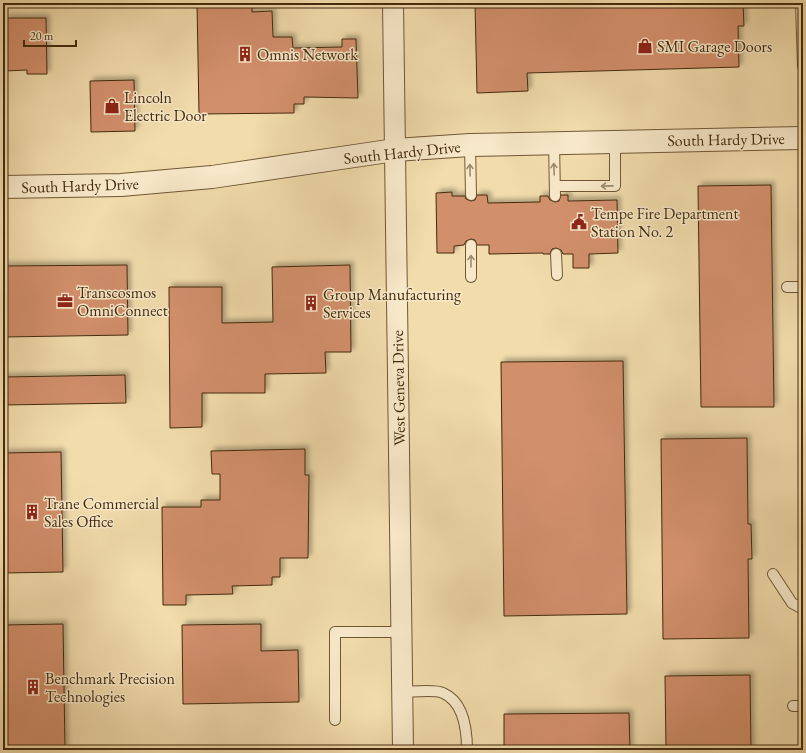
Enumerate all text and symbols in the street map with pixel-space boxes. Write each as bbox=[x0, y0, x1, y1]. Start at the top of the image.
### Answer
scale bar bbox=[24, 22, 76, 48]
text: 20 m bbox=[30, 28, 54, 44]
place label: SMI Garage Doors bbox=[657, 36, 772, 57]
shop icon: SMI Garage Doors bbox=[636, 37, 654, 55]
place label: Omnis Network bbox=[257, 44, 358, 65]
building icon: Omnis Network bbox=[236, 45, 254, 63]
place label: Lincoln Electric Door bbox=[124, 87, 207, 126]
shop icon: Lincoln Electric Door bbox=[103, 97, 121, 115]
street label: South Hardy Drive bbox=[667, 128, 785, 151]
street label: South Hardy Drive bbox=[343, 136, 462, 169]
one-way arrow bbox=[551, 163, 558, 176]
one-way arrow bbox=[466, 164, 474, 177]
street label: South Hardy Drive bbox=[21, 173, 139, 198]
one-way arrow bbox=[601, 182, 614, 190]
place label: Tempe Fire Department Station No. 2 bbox=[591, 203, 739, 242]
public building icon: Tempe Fire Department Station No. 2 bbox=[570, 213, 588, 231]
one-way arrow bbox=[467, 255, 475, 268]
place label: Transcosmos OmniConnect bbox=[77, 282, 168, 321]
place label: Group Manufacturing Services bbox=[323, 284, 462, 323]
office icon: Transcosmos OmniConnect bbox=[56, 292, 74, 310]
building icon: Group Manufacturing Services bbox=[302, 294, 320, 312]
street label: West Geneva Drive bbox=[387, 330, 410, 446]
place label: Trane Commercial Sales Office bbox=[44, 493, 159, 532]
building icon: Trane Commercial Sales Office bbox=[23, 503, 41, 521]
place label: Benchmark Precision Technologies bbox=[45, 668, 175, 707]
building icon: Benchmark Precision Technologies bbox=[24, 678, 42, 696]

